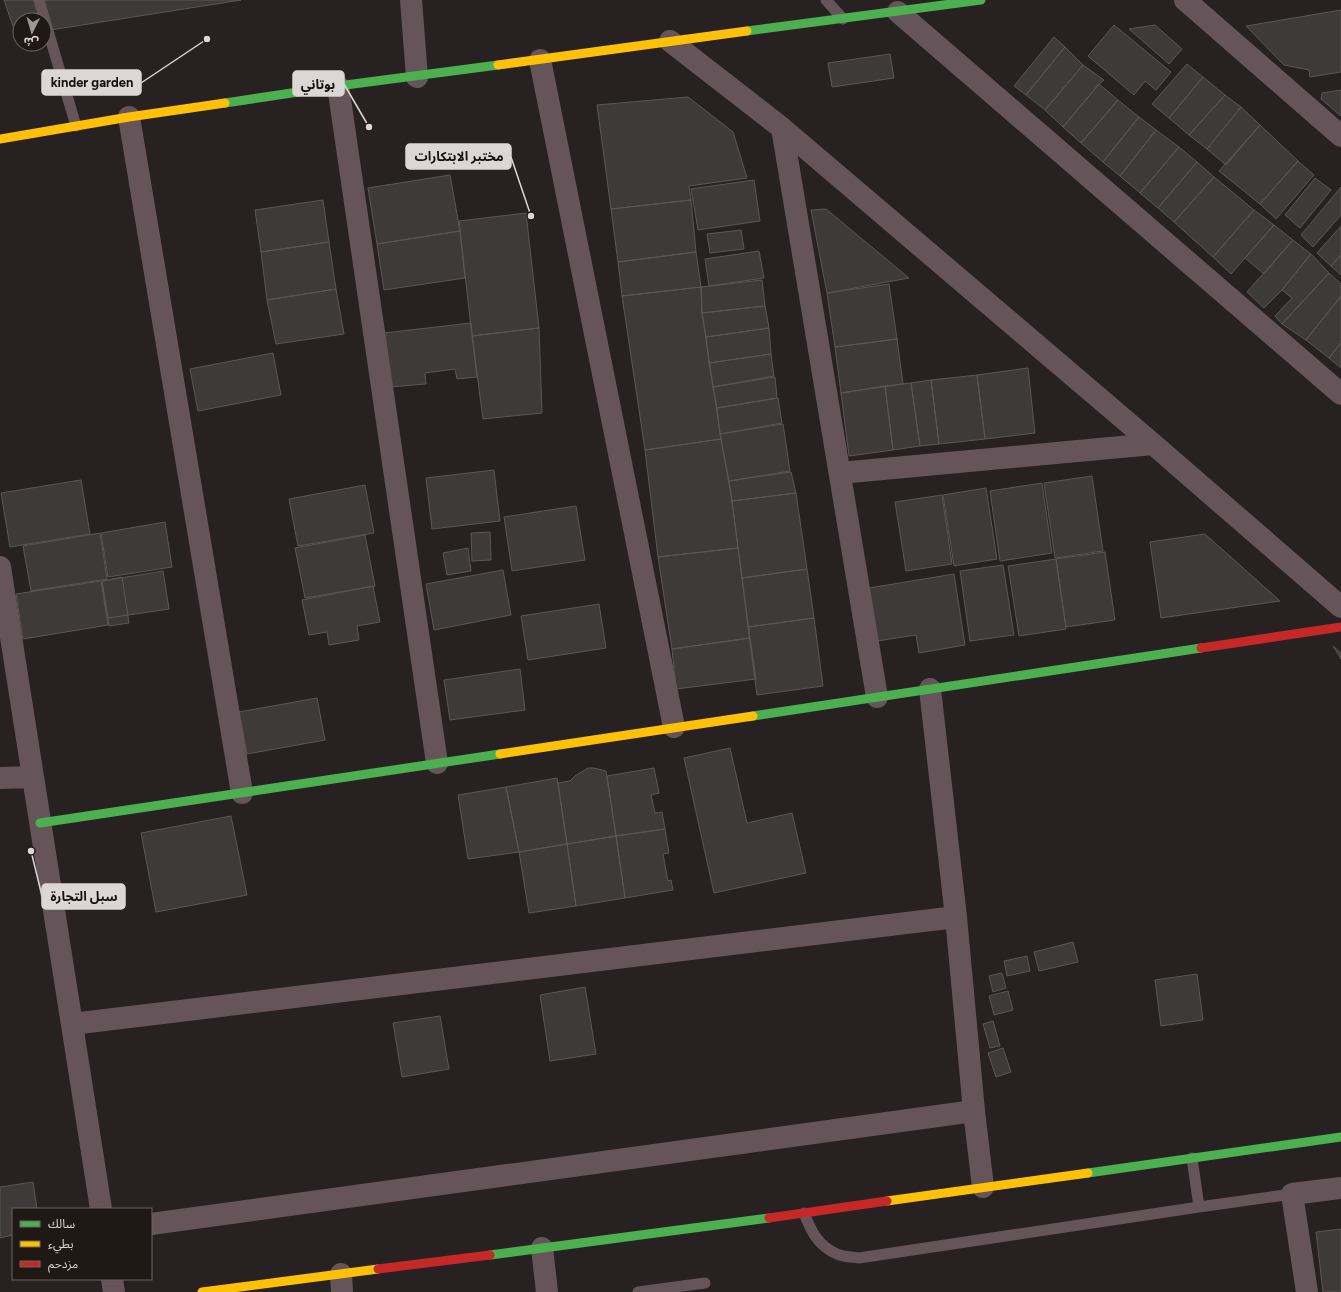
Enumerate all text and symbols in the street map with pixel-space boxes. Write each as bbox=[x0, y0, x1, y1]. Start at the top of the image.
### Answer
north arrow bbox=[12, 12, 52, 52]
text: ش bbox=[23, 34, 39, 49]
callout: kinder garden bbox=[42, 70, 141, 95]
callout: بوتاني bbox=[293, 71, 344, 96]
text: kinder garden bbox=[51, 75, 133, 90]
text: بوتاني bbox=[301, 77, 335, 95]
callout: مختبر الابتكارات bbox=[406, 144, 511, 169]
text: مختبر الابتكارات bbox=[414, 149, 504, 164]
callout: سبل التجارة bbox=[42, 884, 125, 909]
text: سبل التجارة bbox=[50, 889, 118, 904]
legend bbox=[12, 1208, 152, 1280]
text: سالك bbox=[48, 1217, 75, 1231]
text: بطيء bbox=[48, 1237, 74, 1254]
text: مزدحم bbox=[48, 1257, 78, 1273]

